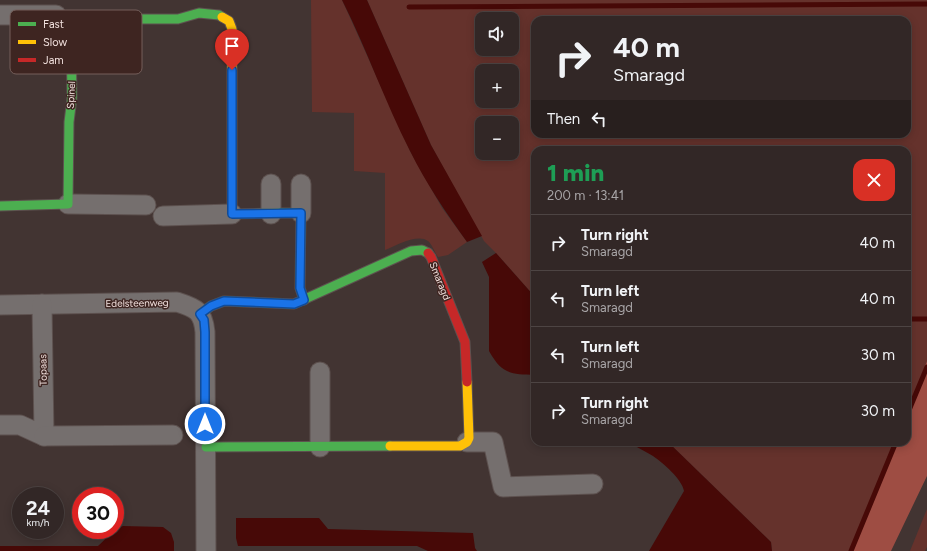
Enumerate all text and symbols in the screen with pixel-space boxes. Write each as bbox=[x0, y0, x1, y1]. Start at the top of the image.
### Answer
legend bbox=[10, 10, 142, 74]
map controls bbox=[475, 12, 519, 160]
button: sound bbox=[475, 12, 519, 56]
text: Fast bbox=[43, 18, 64, 31]
pin bbox=[215, 29, 249, 70]
text: 40 m bbox=[613, 30, 680, 64]
icon: right bbox=[547, 32, 599, 84]
icon: arrive bbox=[221, 35, 243, 57]
text: Slow bbox=[43, 36, 67, 49]
text: Jam bbox=[43, 54, 64, 67]
button: + bbox=[475, 64, 519, 108]
text: Smaragd bbox=[613, 64, 685, 86]
street label: Spinel bbox=[64, 81, 78, 109]
icon: left bbox=[588, 108, 610, 130]
text: Then bbox=[547, 110, 580, 128]
button: − bbox=[475, 116, 519, 160]
text: 1 min bbox=[547, 158, 604, 187]
button: close bbox=[853, 159, 895, 201]
text: 200 m · 13:41 bbox=[547, 188, 624, 203]
text: Turn right bbox=[581, 226, 649, 244]
icon: right bbox=[547, 232, 569, 254]
text: 40 m bbox=[860, 234, 895, 252]
text: Smaragd bbox=[581, 244, 633, 259]
street label: Smaragd bbox=[426, 260, 454, 302]
text: Turn left bbox=[581, 282, 639, 300]
icon: left bbox=[547, 288, 569, 310]
text: 40 m bbox=[860, 290, 895, 308]
street label: Edelsteenweg bbox=[105, 296, 169, 310]
text: Smaragd bbox=[581, 300, 633, 315]
text: Turn left bbox=[581, 338, 639, 356]
icon: left bbox=[547, 344, 569, 366]
text: 30 m bbox=[861, 346, 895, 364]
street label: Topaas bbox=[36, 354, 50, 386]
text: Smaragd bbox=[581, 356, 633, 371]
text: Turn right bbox=[581, 394, 649, 412]
icon: right bbox=[547, 400, 569, 422]
text: 30 m bbox=[861, 402, 895, 420]
position arrow bbox=[184, 403, 226, 445]
text: Smaragd bbox=[581, 412, 633, 427]
speed limit sign: 30 bbox=[72, 487, 124, 539]
text: 24 bbox=[26, 496, 50, 520]
text: km/h bbox=[27, 516, 49, 529]

